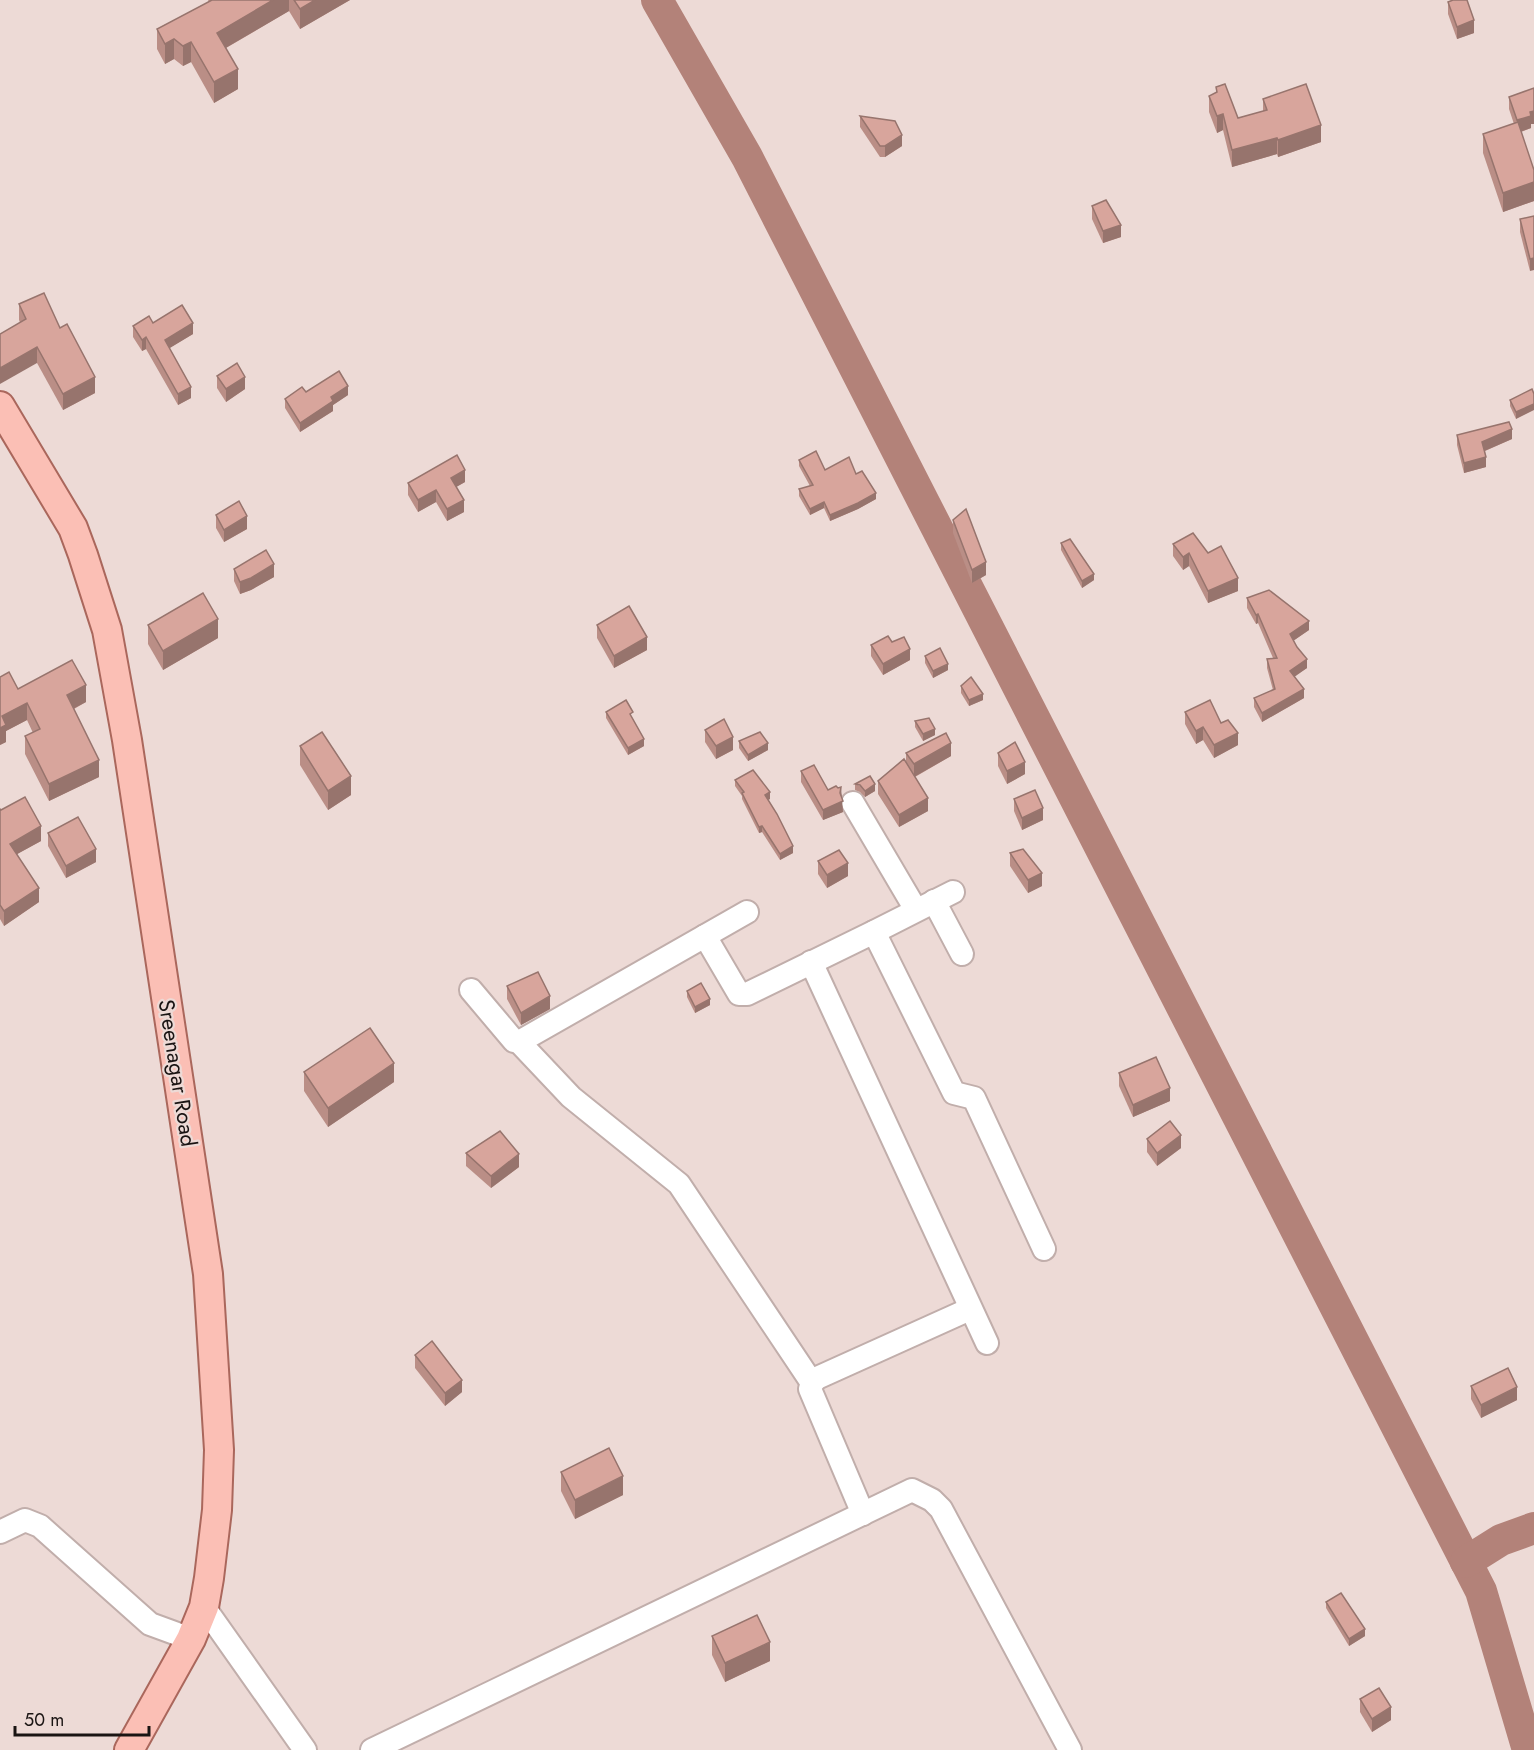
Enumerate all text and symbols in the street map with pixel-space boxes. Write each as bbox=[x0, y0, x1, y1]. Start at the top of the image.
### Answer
street label: Sreenagar Road bbox=[151, 997, 205, 1149]
scale bar bbox=[15, 1699, 148, 1737]
text: 50 m bbox=[24, 1707, 64, 1733]

